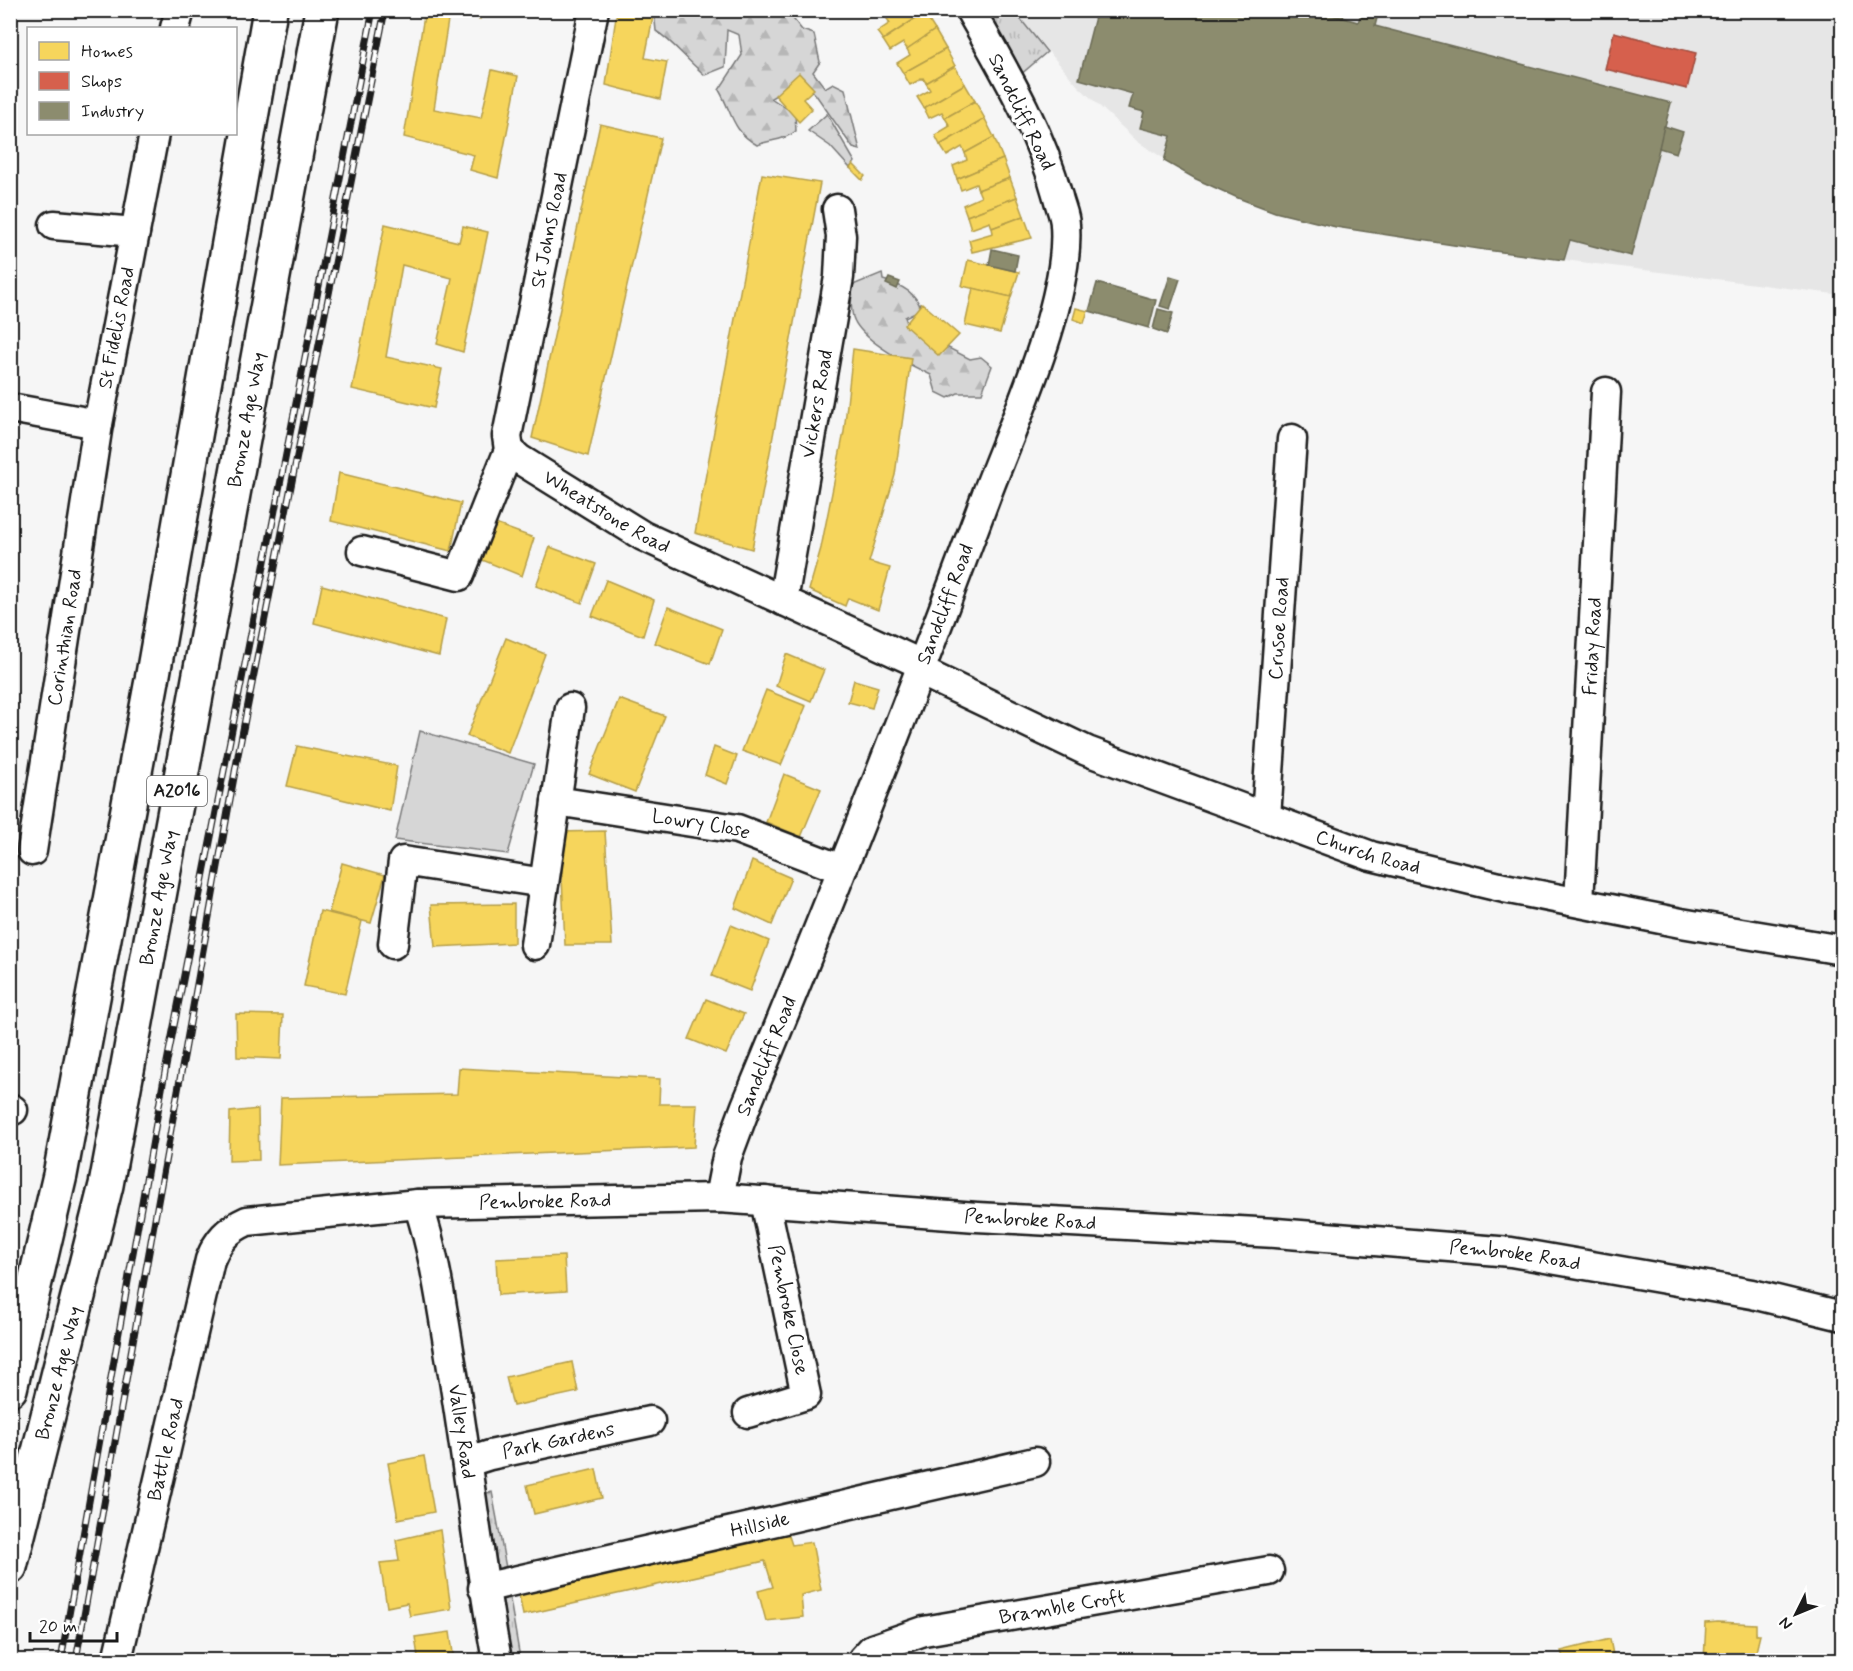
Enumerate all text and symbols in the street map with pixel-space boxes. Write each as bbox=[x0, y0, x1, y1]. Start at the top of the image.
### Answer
legend bbox=[27, 27, 237, 135]
text: Homes bbox=[81, 40, 133, 64]
street label: Sandcliff Road bbox=[981, 49, 1061, 175]
text: Shops bbox=[81, 70, 122, 94]
text: Industry bbox=[81, 100, 144, 124]
street label: St Johns Road bbox=[524, 170, 574, 290]
street label: St Fidelis Road bbox=[92, 265, 142, 391]
street label: Vickers Road bbox=[794, 348, 840, 460]
street label: Bronze Age Way bbox=[221, 350, 272, 490]
street label: Wheatstone Road bbox=[538, 464, 674, 560]
street label: Sandcliff Road bbox=[910, 540, 980, 668]
street label: Corinthian Road bbox=[41, 567, 89, 708]
street label: Crusoe Road bbox=[1262, 576, 1296, 681]
street label: Friday Road bbox=[1576, 597, 1609, 696]
road number: A2016 bbox=[147, 776, 207, 806]
street label: Lowry Close bbox=[650, 803, 754, 846]
street label: Church Road bbox=[1312, 823, 1423, 881]
street label: Bronze Age Way bbox=[133, 828, 184, 968]
street label: Sandcliff Road bbox=[730, 992, 803, 1120]
street label: Pembroke Road bbox=[479, 1187, 611, 1216]
street label: Pembroke Road bbox=[963, 1203, 1097, 1237]
street label: Pembroke Road bbox=[1448, 1234, 1583, 1277]
street label: Pembroke Close bbox=[761, 1242, 815, 1378]
street label: Bronze Age Way bbox=[29, 1303, 89, 1443]
street label: Valley Road bbox=[441, 1382, 482, 1481]
street label: Battle Road bbox=[141, 1396, 191, 1504]
street label: Park Gardens bbox=[500, 1415, 617, 1466]
street label: Hillside bbox=[728, 1505, 792, 1545]
street label: Bramble Croft bbox=[997, 1583, 1127, 1631]
north arrow bbox=[1766, 1584, 1826, 1644]
scale bar bbox=[30, 1605, 117, 1643]
text: N bbox=[1775, 1612, 1797, 1634]
text: 20 m bbox=[39, 1615, 77, 1639]

